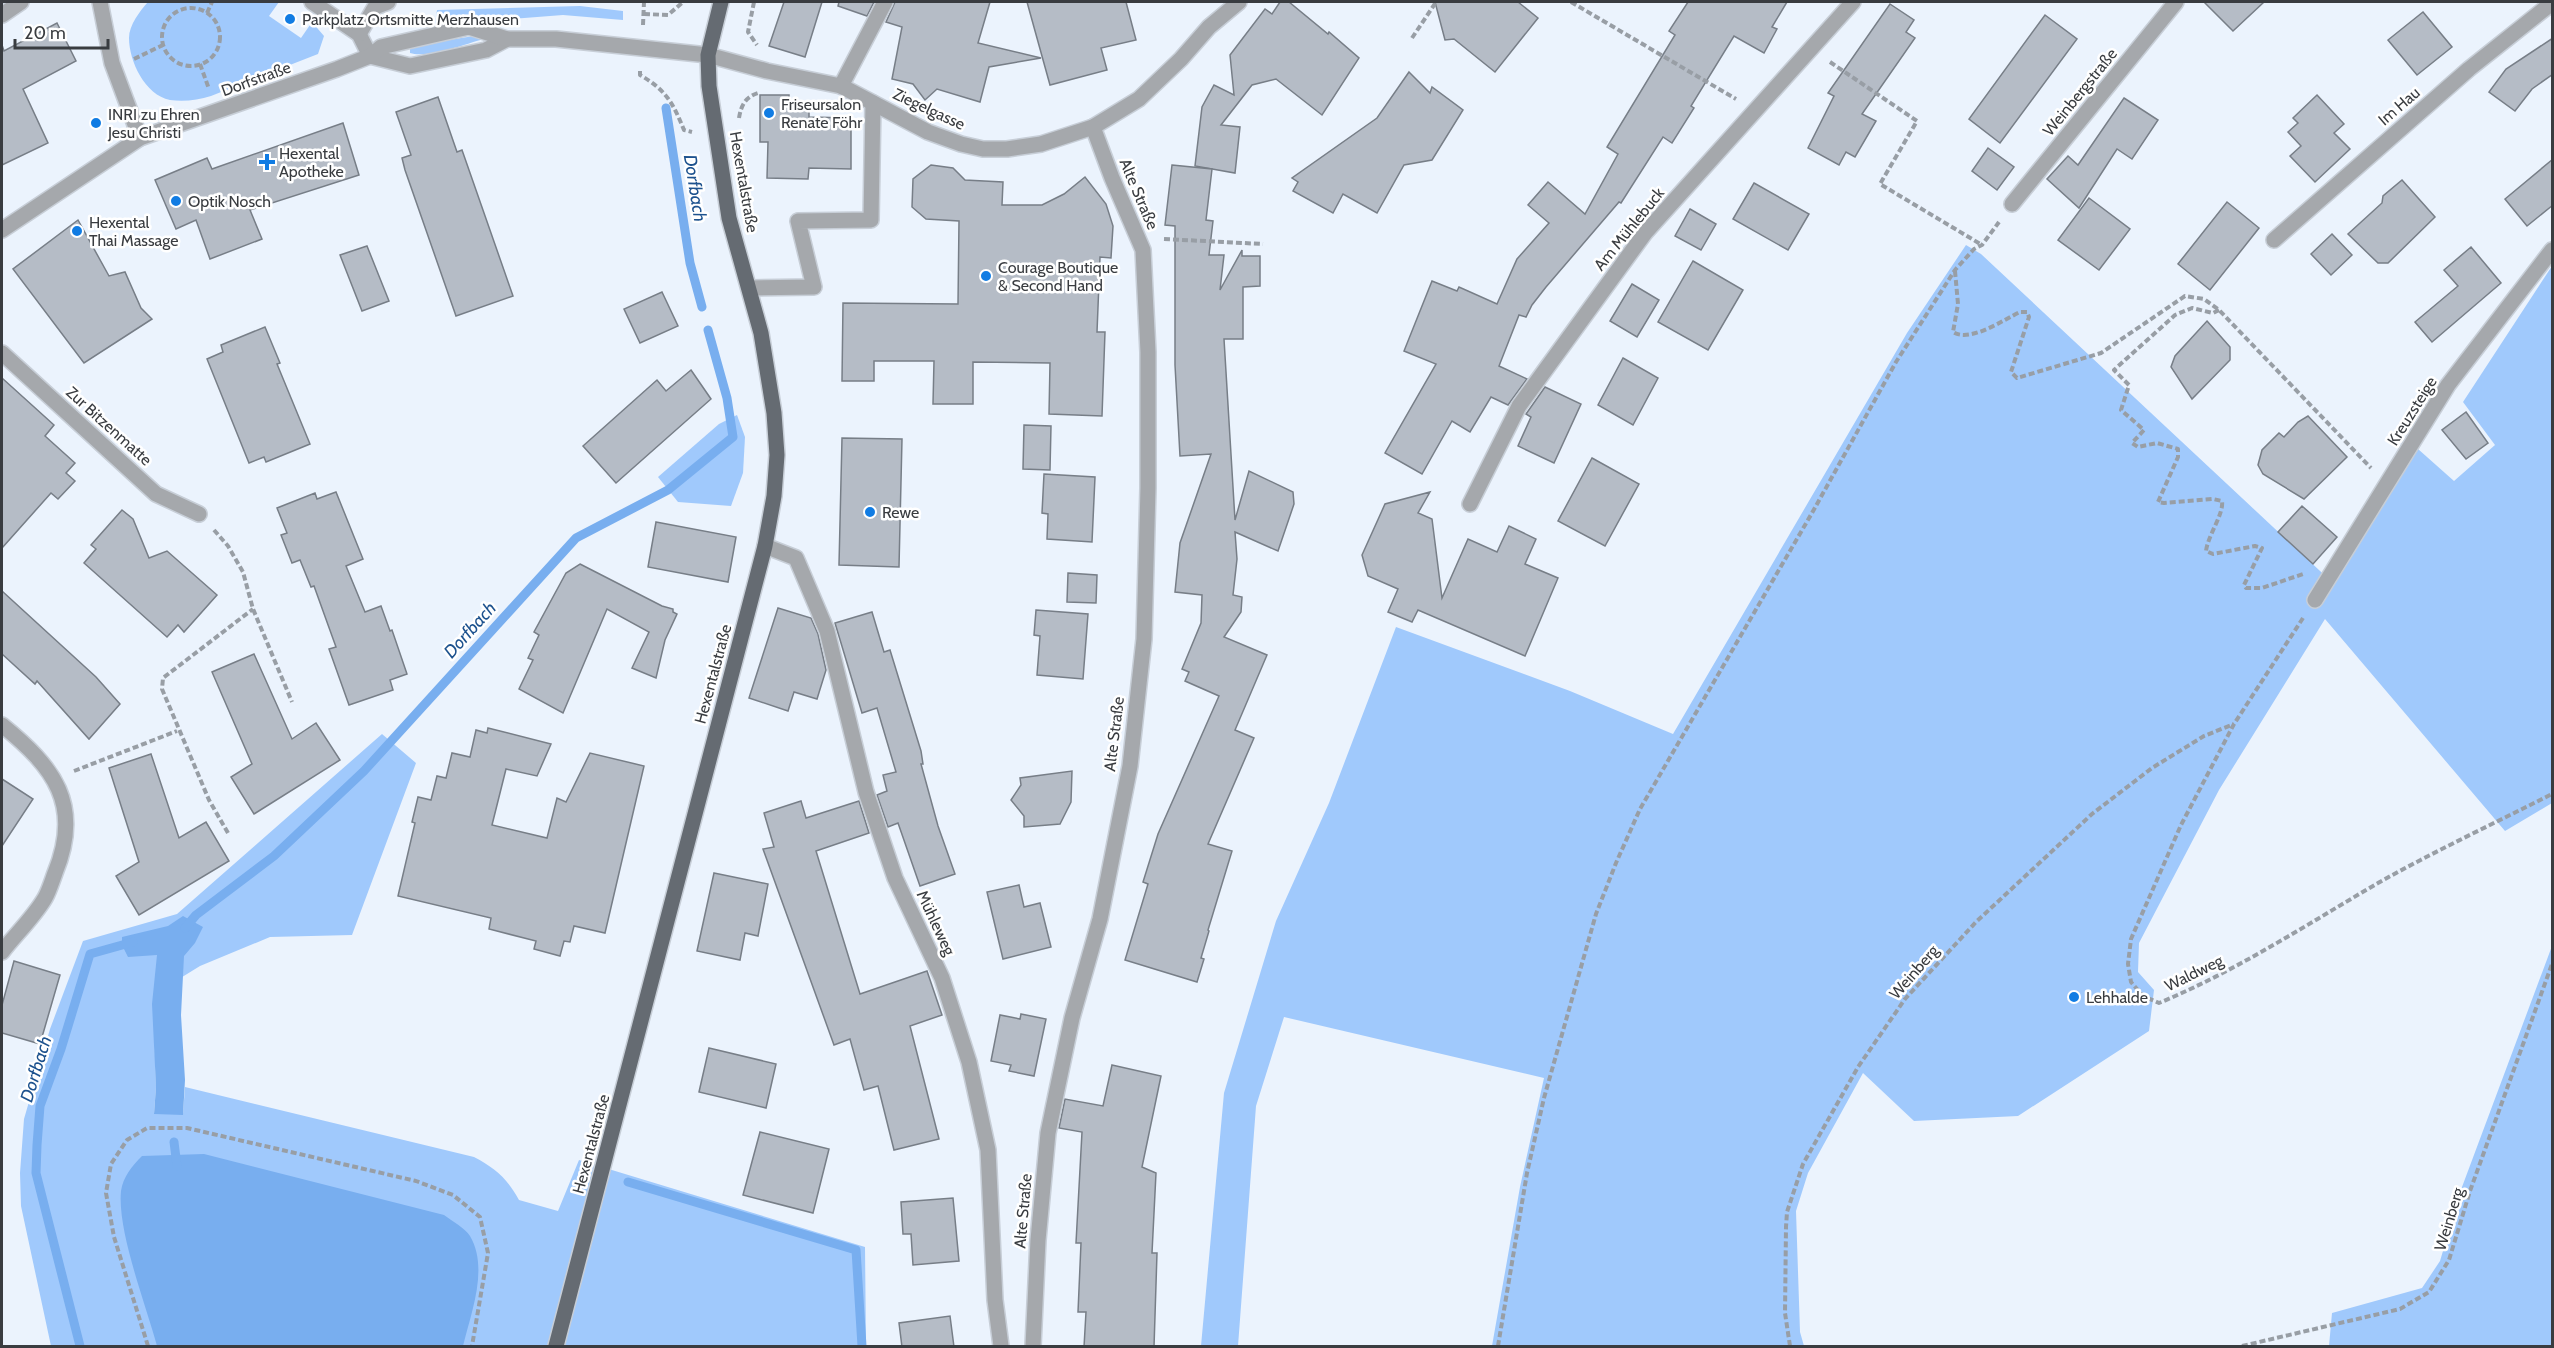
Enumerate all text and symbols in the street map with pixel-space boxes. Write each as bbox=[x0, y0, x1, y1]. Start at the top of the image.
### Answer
place label: Parkplatz Ortsmitte Merzhausen bbox=[302, 10, 519, 29]
scale bar bbox=[15, 12, 108, 50]
marker: Parkplatz Ortsmitte Merzhausen bbox=[283, 12, 297, 26]
text: 20 m bbox=[24, 22, 66, 44]
street label: Weinbergstraße bbox=[2039, 44, 2121, 140]
street label: Dorfstraße bbox=[219, 58, 293, 100]
street label: Im Hau bbox=[2374, 83, 2424, 129]
street label: Ziegelgasse bbox=[890, 84, 968, 134]
place label: Friseursalon Renate Föhr bbox=[781, 95, 863, 132]
place label: INRI zu Ehren Jesu Christi bbox=[107, 105, 200, 142]
marker: Friseursalon Renate Föhr bbox=[762, 106, 776, 120]
marker: INRI zu Ehren Jesu Christi bbox=[89, 116, 103, 130]
street label: Hexentalstraße bbox=[726, 130, 762, 234]
place label: Hexental Apotheke bbox=[279, 144, 344, 181]
water label: Dorfbach bbox=[679, 153, 711, 223]
marker: Hexental Apotheke bbox=[260, 155, 274, 169]
street label: Alte Straße bbox=[1116, 156, 1162, 232]
street label: Am Mühlebuck bbox=[1590, 183, 1669, 274]
place label: Optik Nosch bbox=[188, 192, 271, 211]
marker: Optik Nosch bbox=[169, 194, 183, 208]
place label: Hexental Thai Massage bbox=[89, 213, 178, 250]
marker: Hexental Thai Massage bbox=[70, 224, 84, 238]
place label: Courage Boutique & Second Hand bbox=[998, 258, 1118, 295]
marker: Courage Boutique & Second Hand bbox=[979, 269, 993, 283]
street label: Kreuzsteige bbox=[2383, 373, 2441, 449]
street label: Zur Bitzenmatte bbox=[62, 383, 156, 469]
place label: Rewe bbox=[882, 503, 919, 522]
marker: Rewe bbox=[863, 505, 877, 519]
water label: Dorfbach bbox=[439, 597, 501, 663]
street label: Hexentalstraße bbox=[691, 622, 735, 726]
street label: Alte Straße bbox=[1100, 696, 1128, 772]
street label: Mühleweg bbox=[913, 888, 960, 959]
street label: Weinberg bbox=[1885, 940, 1943, 1003]
street label: Waldweg bbox=[2162, 950, 2227, 995]
place label: Lehhalde bbox=[2086, 988, 2148, 1007]
marker: Lehhalde bbox=[2067, 990, 2081, 1004]
water label: Dorfbach bbox=[16, 1033, 56, 1105]
street label: Hexentalstraße bbox=[569, 1092, 613, 1196]
street label: Alte Straße bbox=[1010, 1173, 1036, 1249]
street label: Weinberg bbox=[2430, 1184, 2468, 1253]

